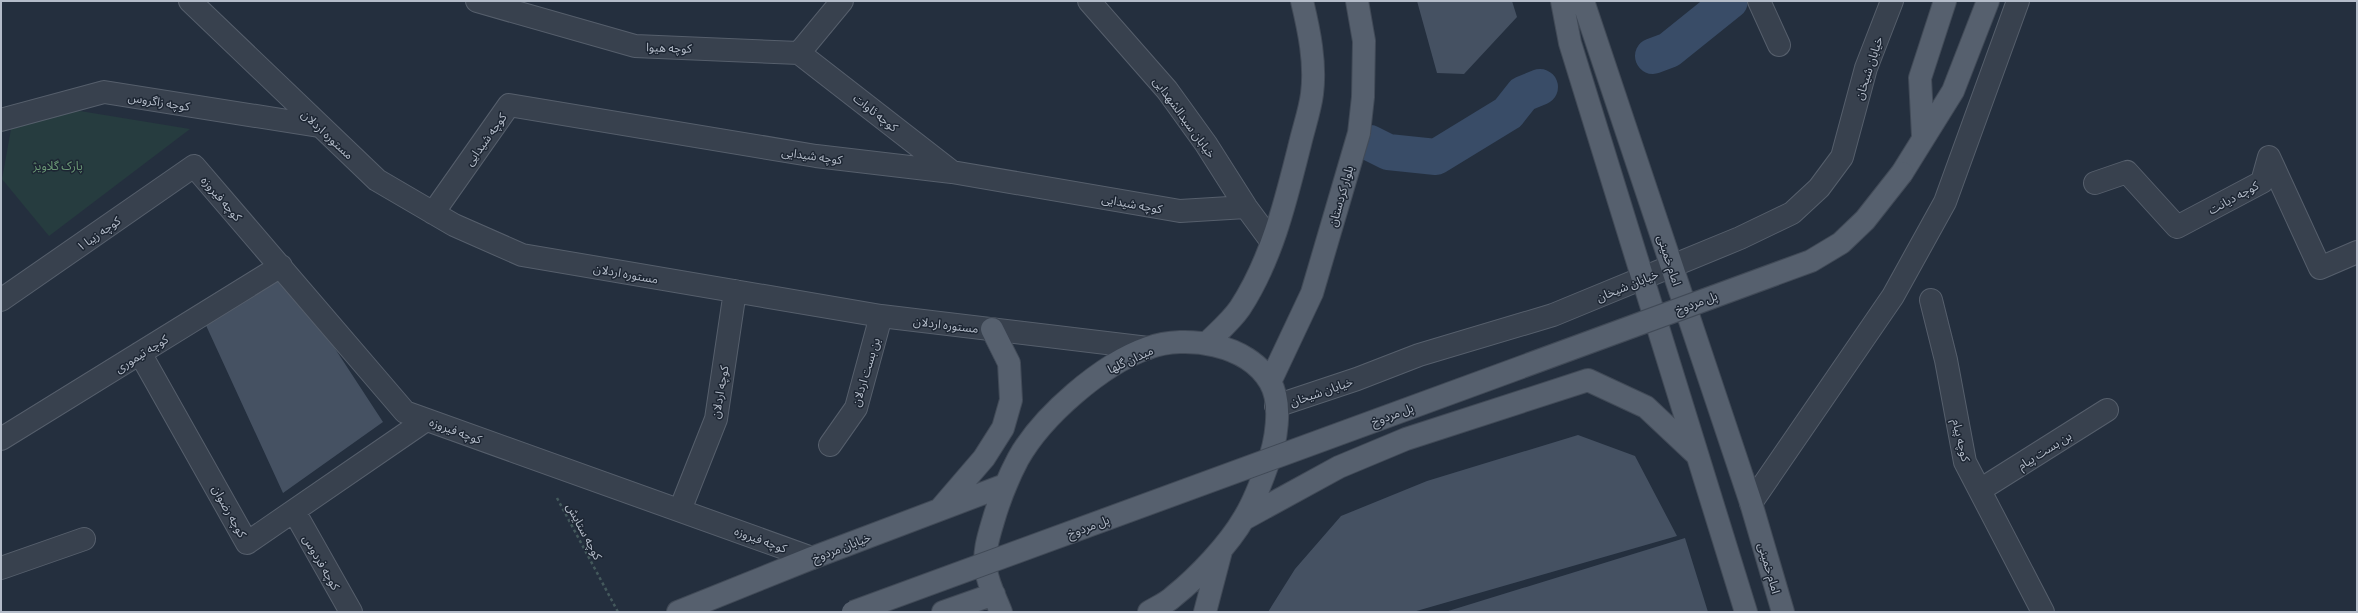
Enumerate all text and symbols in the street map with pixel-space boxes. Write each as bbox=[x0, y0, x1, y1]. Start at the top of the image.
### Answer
street label: خیابان شیخان bbox=[1851, 35, 1886, 102]
street label: کوچه هیوا bbox=[646, 39, 693, 57]
street label: خیابان سیدالشهدایی bbox=[1150, 74, 1219, 161]
street label: کوچه زاگروس bbox=[127, 89, 192, 115]
street label: کوچه ئاوات bbox=[850, 90, 902, 136]
street label: مستوره اردلان bbox=[299, 106, 357, 162]
street label: کوچه شیدایی bbox=[461, 109, 511, 169]
street label: کوچه شیدایی bbox=[780, 144, 844, 168]
park label: پارک گلاویژ bbox=[32, 158, 83, 174]
street label: بلوار کردستان bbox=[1325, 164, 1356, 228]
street label: کوچه فیروزه bbox=[197, 173, 246, 225]
street label: کوچه دیانت bbox=[2206, 177, 2262, 218]
street label: کوچه شیدایی bbox=[1100, 191, 1165, 217]
street label: کوچه زیبا ۱ bbox=[73, 212, 125, 255]
street label: امام خمینی bbox=[1652, 233, 1685, 288]
street label: مستوره اردلان bbox=[592, 260, 660, 287]
street label: خیابان شیخان bbox=[1594, 266, 1660, 305]
street label: پل مردوخ bbox=[1673, 288, 1720, 319]
street label: مستوره اردلان bbox=[912, 313, 979, 336]
street label: کوچه تیموری bbox=[112, 331, 172, 377]
street label: بن بست اردلان bbox=[848, 336, 883, 408]
street label: میدان گلها bbox=[1105, 342, 1156, 377]
street label: کوچه اردلان bbox=[707, 363, 733, 420]
street label: خیابان شیخان bbox=[1288, 374, 1355, 409]
street label: پل مردوخ bbox=[1369, 400, 1416, 431]
street label: کوچه فیروزه bbox=[427, 414, 485, 448]
street label: کوچه پیام bbox=[1947, 417, 1974, 464]
street label: بن بست پیام bbox=[2015, 428, 2075, 475]
street label: کوچه رضوان bbox=[208, 482, 251, 541]
street label: کوچه ستایش bbox=[562, 500, 606, 564]
street label: پل مردوخ bbox=[1065, 512, 1112, 543]
street label: کوچه فیروزه bbox=[732, 523, 790, 557]
street label: خیابان مردوخ bbox=[810, 529, 873, 567]
street label: کوچه فردوس bbox=[299, 532, 344, 594]
street label: امام خمینی bbox=[1753, 541, 1784, 596]

